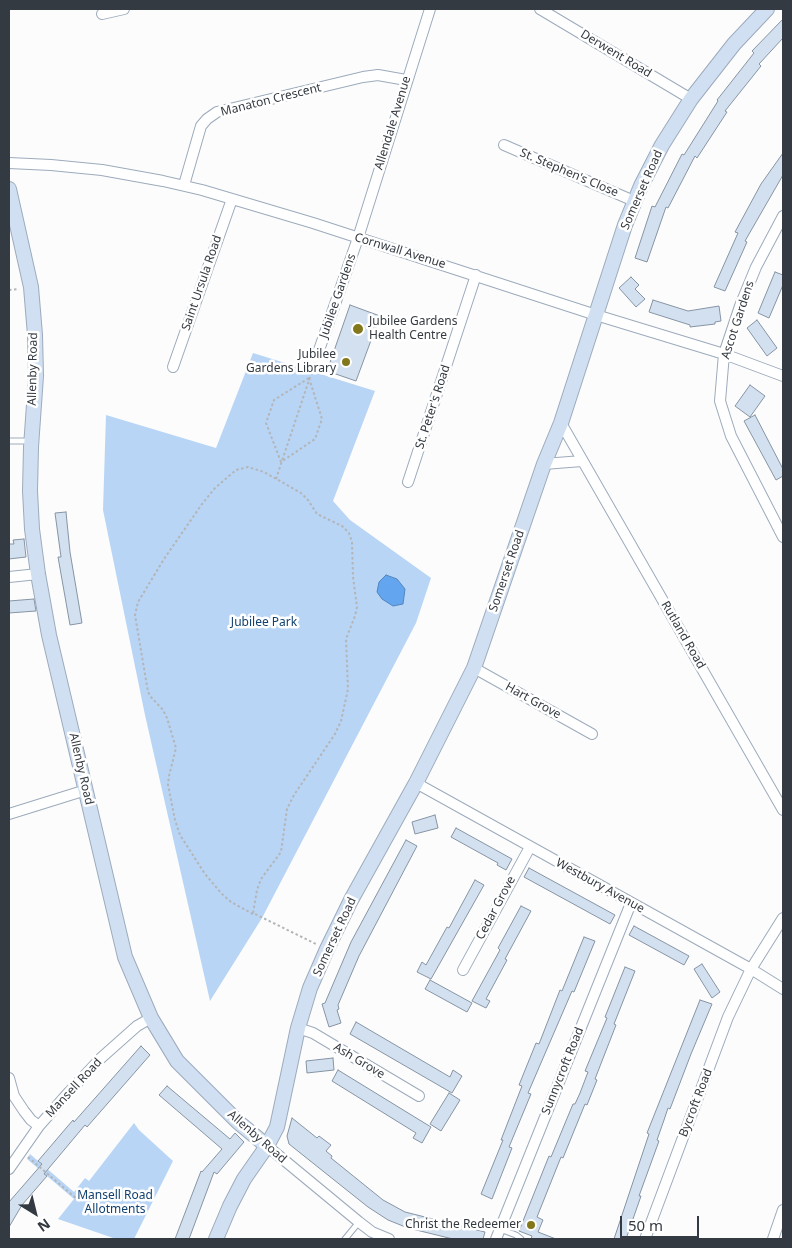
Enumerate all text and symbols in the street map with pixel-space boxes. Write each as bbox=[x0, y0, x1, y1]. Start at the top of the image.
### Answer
street label: Derwent Road bbox=[578, 27, 654, 81]
street label: Allendale Avenue bbox=[372, 74, 414, 172]
street label: Manaton Crescent bbox=[219, 81, 323, 119]
street label: St. Stephen's Close bbox=[518, 146, 620, 200]
street label: Somerset Road bbox=[618, 148, 666, 232]
street label: Cornwall Avenue bbox=[353, 230, 447, 272]
street label: Saint Ursula Road bbox=[179, 233, 225, 333]
street label: Jubilee Gardens bbox=[317, 252, 359, 340]
street label: Ascot Gardens bbox=[719, 279, 757, 361]
place label: Jubilee Gardens Health Centre bbox=[369, 315, 457, 343]
marker: Jubilee Gardens Health Centre bbox=[351, 322, 365, 336]
street label: Allenby Road bbox=[25, 332, 41, 406]
place label: Jubilee Gardens Library bbox=[246, 348, 336, 376]
marker: Jubilee Gardens Library bbox=[340, 356, 352, 368]
street label: St. Peter's Road bbox=[413, 363, 453, 451]
street label: Somerset Road bbox=[486, 528, 528, 614]
street label: Rutland Road bbox=[658, 599, 708, 671]
park label: Jubilee Park bbox=[231, 616, 297, 630]
street label: Hart Grove bbox=[503, 680, 563, 722]
street label: Allenby Road bbox=[66, 732, 96, 806]
street label: Westbury Avenue bbox=[553, 856, 647, 916]
street label: Cedar Grove bbox=[473, 874, 519, 942]
street label: Somerset Road bbox=[310, 895, 360, 979]
street label: Sunnycroft Road bbox=[539, 1025, 587, 1117]
street label: Ash Grove bbox=[331, 1040, 387, 1082]
street label: Mansell Road bbox=[43, 1055, 105, 1121]
street label: Bycroft Road bbox=[676, 1067, 716, 1139]
street label: Allenby Road bbox=[225, 1108, 289, 1166]
north arrow bbox=[10, 1188, 60, 1238]
park label: Mansell Road Allotments bbox=[77, 1189, 153, 1217]
scale bar bbox=[622, 1206, 701, 1238]
text: N bbox=[34, 1215, 54, 1237]
text: 50 m bbox=[628, 1215, 663, 1235]
place label: Christ the Redeemer bbox=[405, 1218, 521, 1232]
marker: Christ the Redeemer bbox=[525, 1219, 537, 1231]

